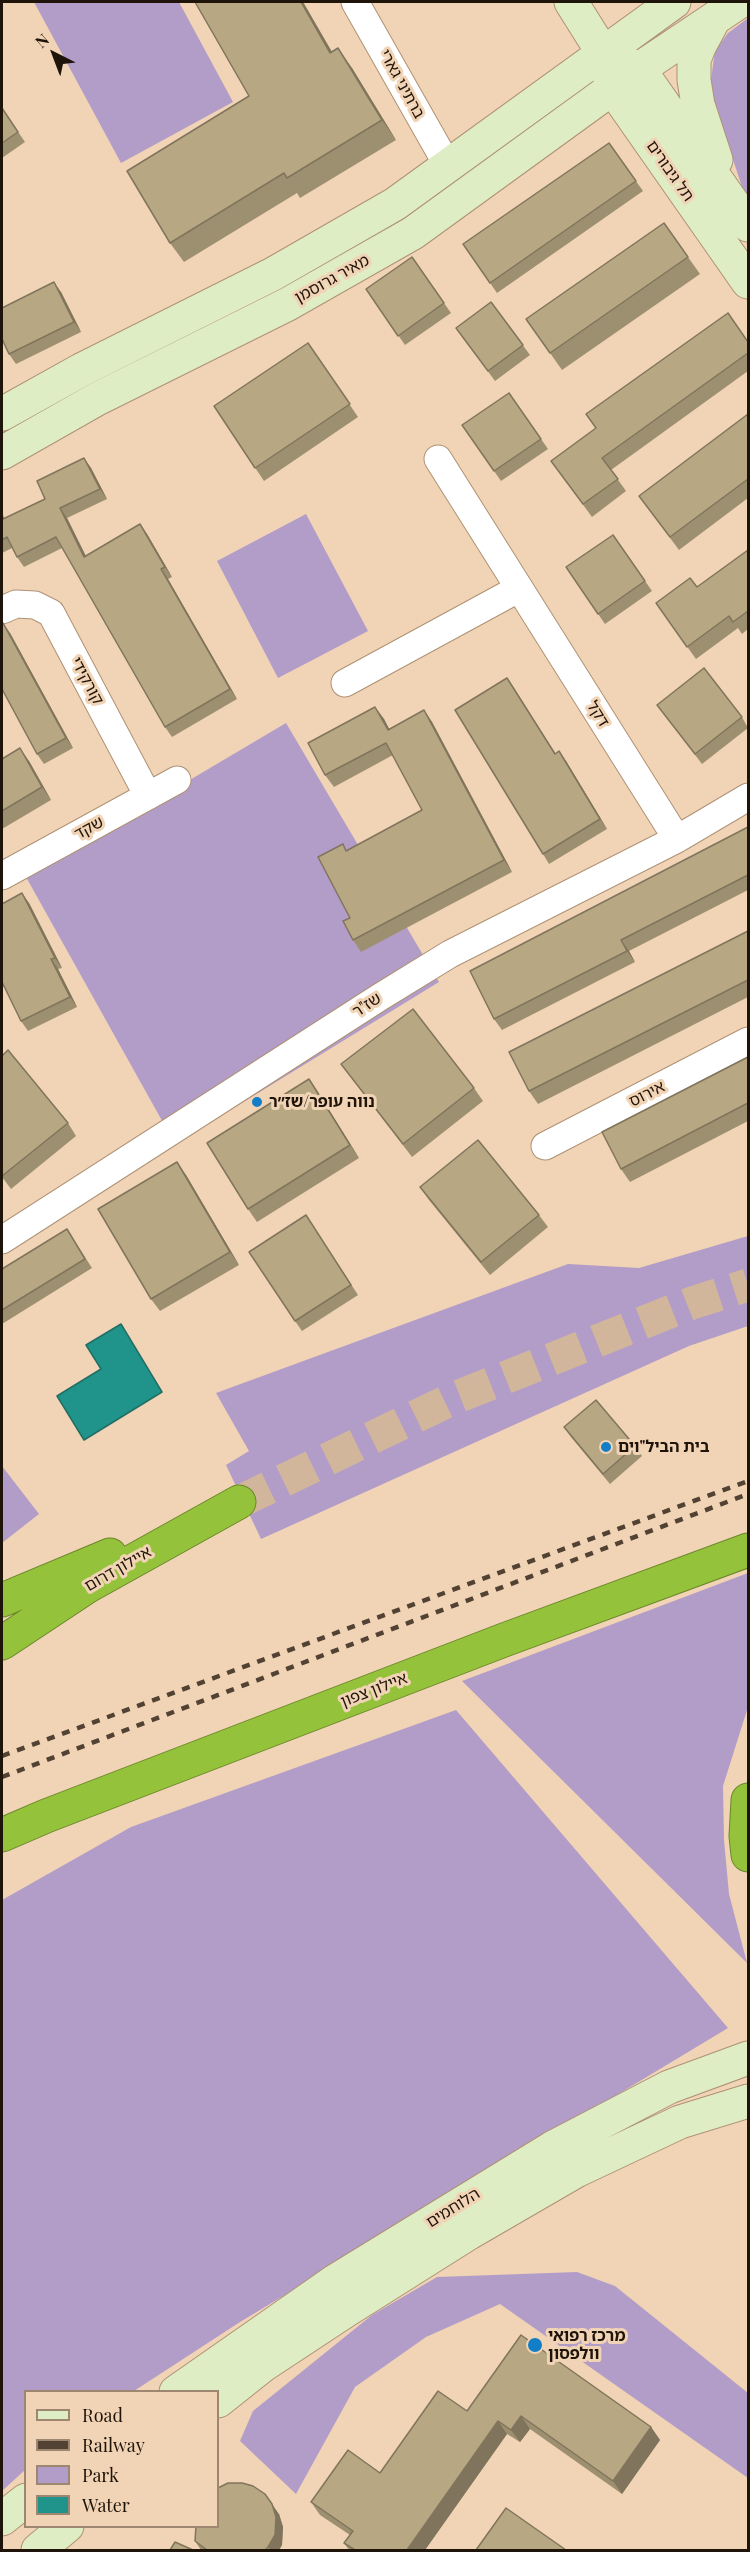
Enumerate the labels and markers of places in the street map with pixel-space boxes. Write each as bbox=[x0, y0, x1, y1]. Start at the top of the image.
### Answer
place label: נווה עופר/שז״ר bbox=[269, 1092, 375, 1112]
marker: נווה עופר/שז״ר bbox=[250, 1095, 264, 1109]
place label: בית הביל"וים bbox=[618, 1437, 709, 1457]
marker: בית הביל"וים bbox=[599, 1440, 613, 1454]
place label: מרכז רפואי וולפסון bbox=[548, 2326, 625, 2364]
marker: מרכז רפואי וולפסון bbox=[526, 2336, 544, 2354]

